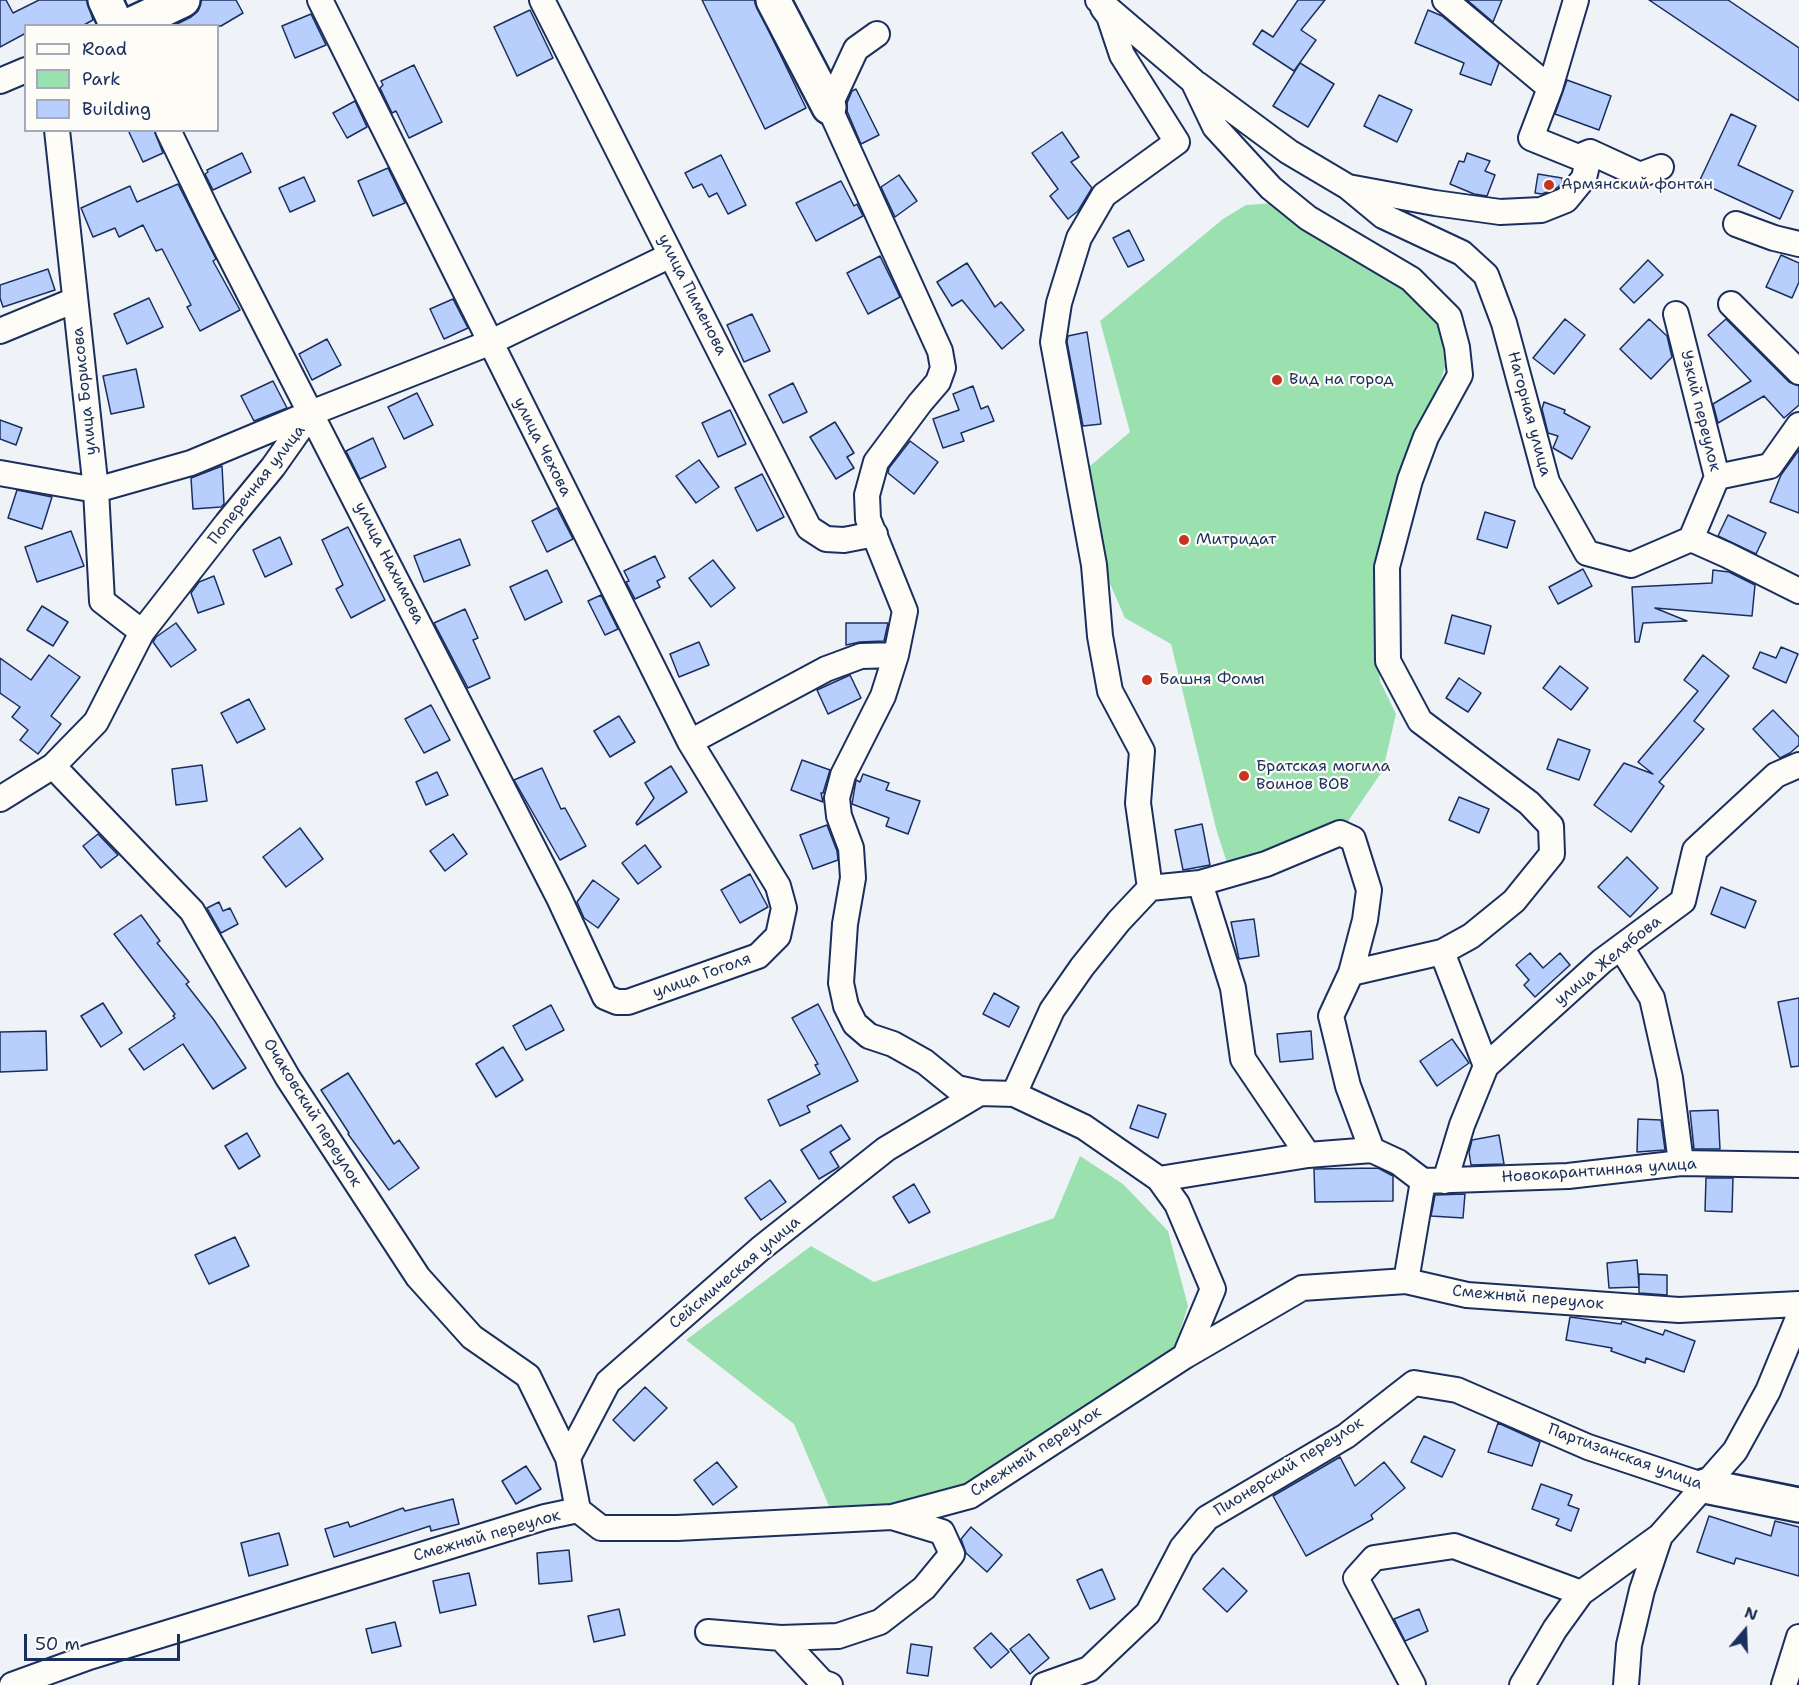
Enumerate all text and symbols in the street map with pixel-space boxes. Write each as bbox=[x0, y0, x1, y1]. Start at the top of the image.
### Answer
legend bbox=[24, 24, 219, 132]
text: Road bbox=[82, 37, 127, 61]
text: Park bbox=[82, 67, 121, 91]
text: Building bbox=[82, 97, 151, 121]
place label: Армянский фонтан bbox=[1561, 175, 1713, 195]
marker: Армянский фонтан bbox=[1542, 178, 1556, 192]
street label: улица Пименова bbox=[653, 231, 731, 359]
street label: улица Борисова bbox=[69, 326, 101, 456]
street label: Узкий переулок bbox=[1676, 348, 1724, 474]
street label: Нагорная улица bbox=[1503, 350, 1555, 478]
place label: Вид на город bbox=[1289, 370, 1394, 390]
marker: Вид на город bbox=[1270, 373, 1284, 387]
street label: улица Чехова bbox=[509, 394, 575, 500]
street label: Поперечная улица bbox=[204, 421, 310, 549]
street label: улица Нахимова bbox=[350, 499, 428, 627]
place label: Митридат bbox=[1196, 530, 1276, 550]
marker: Митридат bbox=[1177, 533, 1191, 547]
place label: Башня Фомы bbox=[1159, 670, 1265, 690]
marker: Башня Фомы bbox=[1140, 673, 1154, 687]
place label: Братская могила Воинов ВОВ bbox=[1256, 757, 1390, 795]
marker: Братская могила Воинов ВОВ bbox=[1237, 769, 1251, 783]
street label: улица Желябова bbox=[1551, 912, 1665, 1010]
street label: улица Гоголя bbox=[650, 949, 754, 1003]
street label: Очаковский переулок bbox=[259, 1035, 365, 1191]
street label: Новокарантинная улица bbox=[1501, 1155, 1697, 1187]
street label: Сейсмическая улица bbox=[666, 1213, 804, 1333]
street label: Смежный переулок bbox=[1451, 1282, 1605, 1314]
street label: Смежный переулок bbox=[967, 1403, 1105, 1501]
street label: Пионерский переулок bbox=[1211, 1413, 1367, 1521]
street label: Партизанская улица bbox=[1545, 1420, 1705, 1494]
street label: Смежный переулок bbox=[411, 1506, 563, 1566]
north arrow bbox=[1715, 1601, 1775, 1661]
text: N bbox=[1742, 1602, 1760, 1626]
scale bar bbox=[27, 1622, 183, 1660]
text: 50 m bbox=[35, 1632, 80, 1656]

